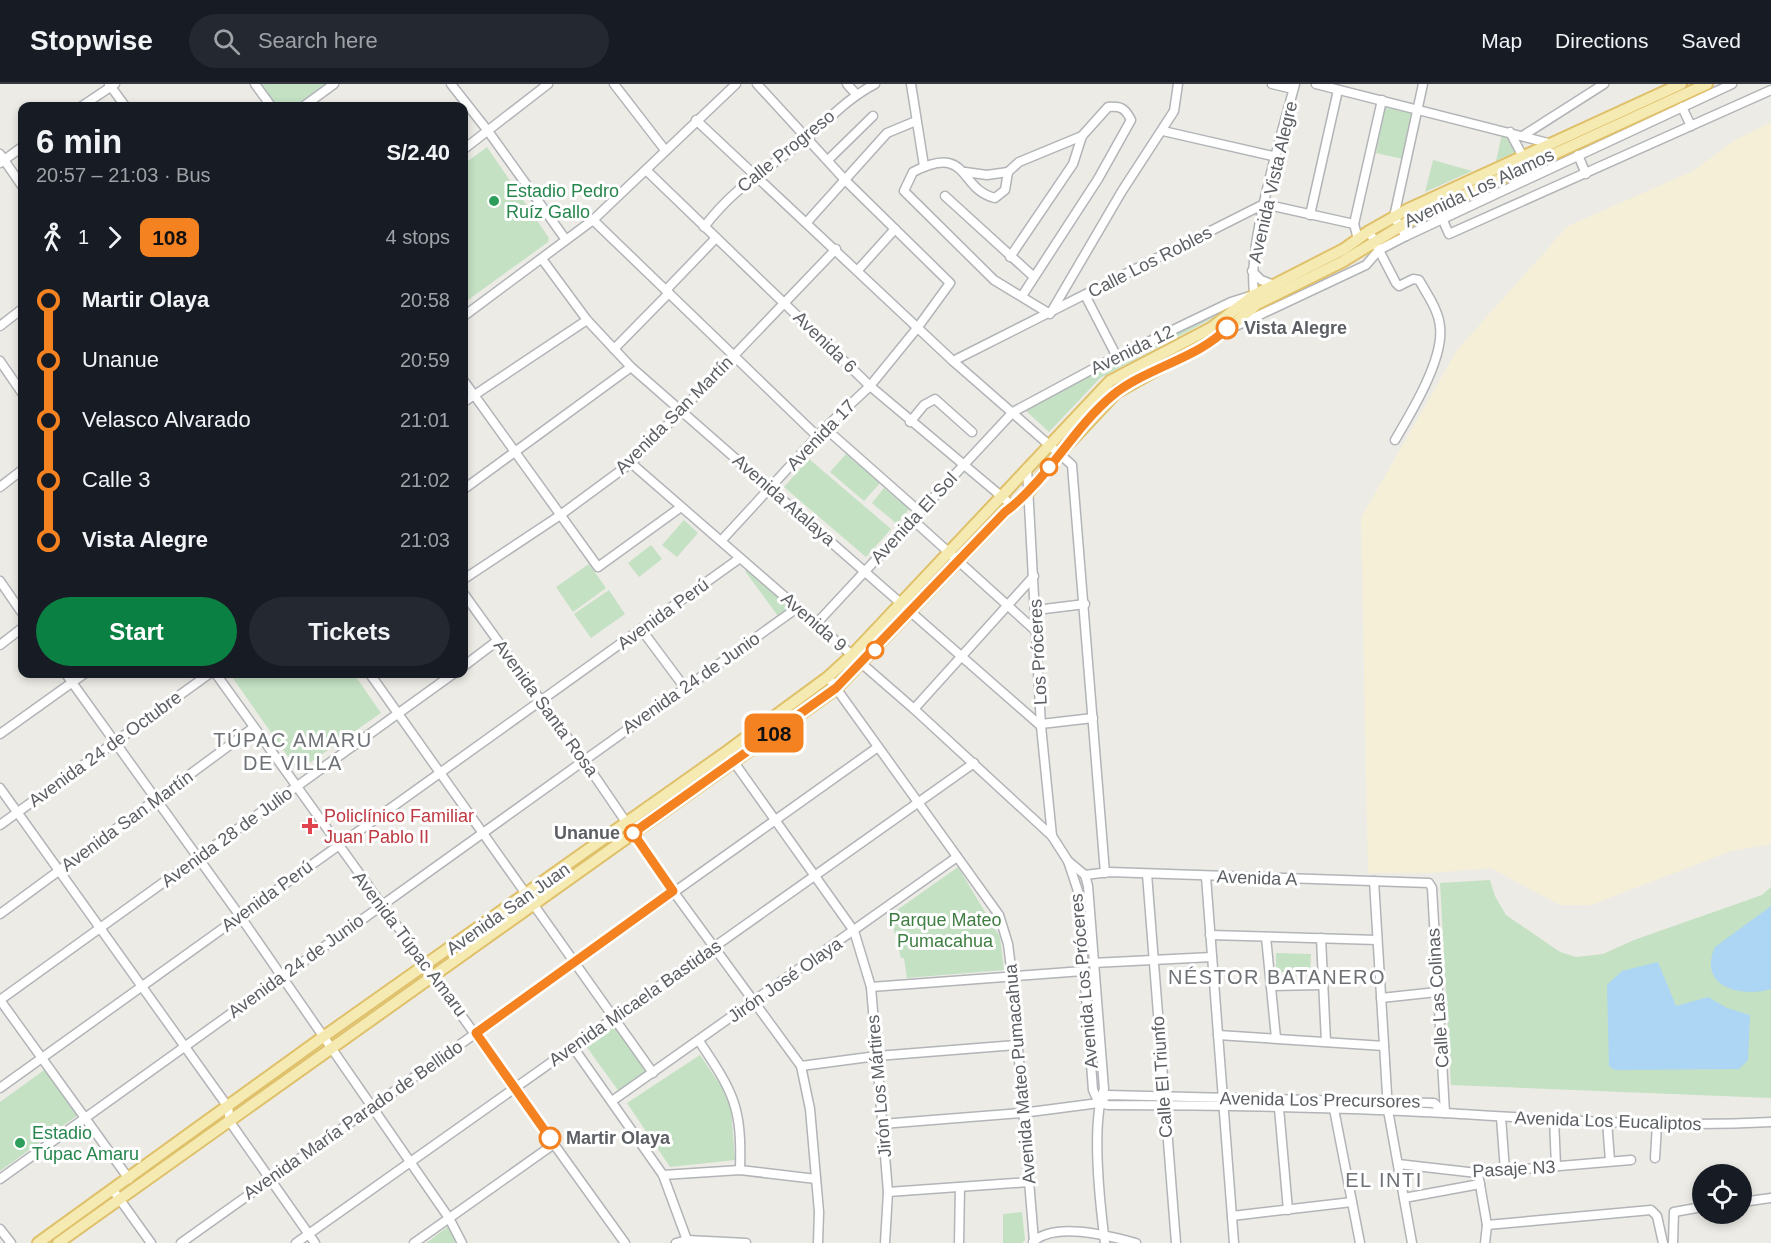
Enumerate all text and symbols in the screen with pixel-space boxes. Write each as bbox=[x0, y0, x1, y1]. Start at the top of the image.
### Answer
search box bbox=[189, 14, 609, 68]
text: Stopwise bbox=[30, 25, 153, 56]
icon: search bbox=[210, 25, 243, 58]
text: Search here bbox=[258, 28, 378, 53]
text: Map bbox=[1481, 29, 1522, 52]
text: Directions bbox=[1555, 29, 1648, 52]
text: Saved bbox=[1681, 29, 1741, 52]
street label: Avenida Vista Alegre bbox=[1245, 99, 1301, 265]
street label: Calle Progreso bbox=[733, 106, 839, 196]
text: 6 min bbox=[36, 123, 122, 160]
text: S/2.40 bbox=[386, 140, 450, 165]
street label: Avenida Los Alamos bbox=[1401, 145, 1557, 231]
text: 20:57 – 21:03 · Bus bbox=[36, 164, 211, 186]
place label: Estadio Pedro Ruíz Gallo bbox=[506, 181, 619, 222]
marker: Estadio Pedro Ruíz Gallo bbox=[487, 194, 501, 208]
icon: walk bbox=[36, 221, 69, 254]
icon: forward bbox=[98, 221, 131, 254]
street label: Calle Los Robles bbox=[1085, 222, 1215, 302]
text: 1 bbox=[78, 226, 89, 248]
text: 108 bbox=[152, 226, 187, 249]
text: 4 stops bbox=[386, 226, 450, 248]
text: Martir Olaya bbox=[82, 287, 209, 312]
text: 20:58 bbox=[400, 289, 450, 311]
street label: Avenida 6 bbox=[789, 307, 861, 377]
marker: Vista Alegre bbox=[1216, 317, 1238, 339]
place label: Vista Alegre bbox=[1244, 318, 1347, 338]
street label: Avenida 12 bbox=[1087, 321, 1177, 379]
text: Unanue bbox=[82, 347, 159, 372]
text: 20:59 bbox=[400, 349, 450, 371]
street label: Avenida San Martín bbox=[611, 352, 737, 478]
street label: Avenida 17 bbox=[783, 396, 859, 474]
text: Velasco Alvarado bbox=[82, 407, 251, 432]
text: 21:01 bbox=[400, 409, 450, 431]
street label: Avenida Atalaya bbox=[729, 450, 840, 550]
unlabelled marker bbox=[1040, 458, 1058, 476]
text: Calle 3 bbox=[82, 467, 150, 492]
street label: Avenida El Sol bbox=[867, 468, 961, 568]
text: 21:02 bbox=[400, 469, 450, 491]
text: Vista Alegre bbox=[82, 527, 208, 552]
text: 21:03 bbox=[400, 529, 450, 551]
street label: Avenida Perú bbox=[614, 574, 712, 654]
street label: Avenida 9 bbox=[777, 588, 851, 656]
button: Start bbox=[36, 597, 237, 666]
button: Tickets bbox=[249, 597, 450, 666]
street label: Los Próceres bbox=[1025, 599, 1051, 705]
street label: Avenida 24 de Junio bbox=[619, 628, 763, 738]
street label: Avenida Santa Rosa bbox=[490, 636, 603, 781]
unlabelled marker bbox=[866, 641, 884, 659]
street label: Avenida 24 de Octubre bbox=[25, 687, 185, 811]
line badge: 108 bbox=[740, 714, 808, 752]
text: 108 bbox=[756, 722, 792, 745]
district label: TÚPAC AMARU DE VILLA bbox=[213, 729, 373, 774]
street label: Avenida San Martín bbox=[57, 767, 197, 875]
street label: Avenida 28 de Julio bbox=[158, 783, 296, 891]
place label: Policlínico Familiar Juan Pablo II bbox=[324, 806, 474, 847]
marker: Policlínico Familiar Juan Pablo II bbox=[301, 817, 319, 835]
place label: Unanue bbox=[554, 823, 620, 843]
marker: Unanue bbox=[624, 824, 642, 842]
street label: Avenida Perú bbox=[218, 856, 316, 936]
street label: Avenida San Juan bbox=[443, 859, 573, 959]
street label: Avenida A bbox=[1216, 867, 1298, 889]
street label: Avenida Túpac Amaru bbox=[349, 868, 471, 1020]
street label: Avenida Los Próceres bbox=[1066, 893, 1102, 1069]
street label: Avenida 24 de Junio bbox=[224, 910, 368, 1022]
park label: Parque Mateo Pumacahua bbox=[888, 910, 1002, 951]
street label: Calle Las Colinas bbox=[1423, 927, 1453, 1069]
street label: Jirón José Olaya bbox=[724, 933, 846, 1027]
street label: Avenida Micaela Bastidas bbox=[545, 936, 725, 1070]
street label: Avenida Mateo Pumacahua bbox=[1000, 962, 1040, 1185]
district label: NÉSTOR BATANERO bbox=[1168, 966, 1386, 988]
street label: Jirón Los Mártires bbox=[863, 1014, 895, 1158]
street label: Calle El Triunfo bbox=[1148, 1015, 1176, 1139]
street label: Avenida María Parado de Bellido bbox=[240, 1036, 466, 1204]
street label: Avenida Los Precursores bbox=[1219, 1088, 1421, 1112]
street label: Avenida Los Eucaliptos bbox=[1514, 1108, 1702, 1134]
place label: Estadio Túpac Amaru bbox=[32, 1123, 139, 1164]
marker: Martir Olaya bbox=[539, 1127, 561, 1149]
place label: Martir Olaya bbox=[566, 1128, 671, 1148]
marker: Estadio Túpac Amaru bbox=[13, 1136, 27, 1150]
street label: Pasaje N3 bbox=[1472, 1157, 1556, 1181]
map controls bbox=[1692, 1164, 1752, 1224]
button: locate bbox=[1692, 1164, 1752, 1224]
district label: EL INTI bbox=[1345, 1169, 1423, 1191]

